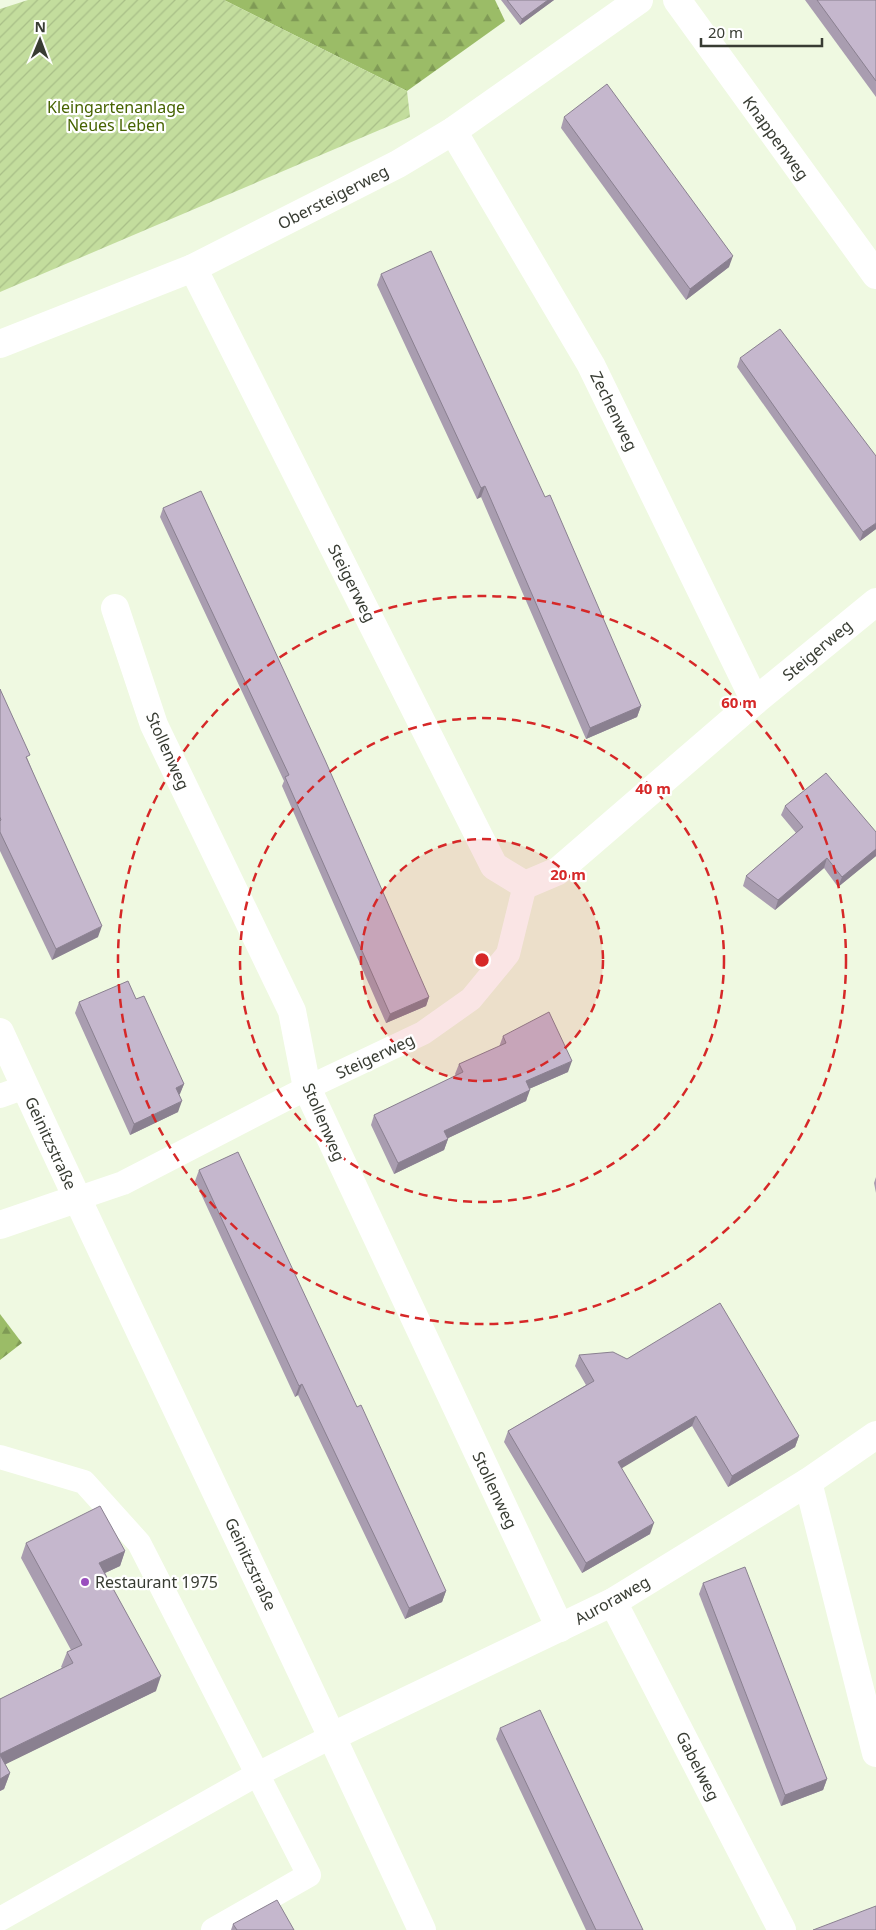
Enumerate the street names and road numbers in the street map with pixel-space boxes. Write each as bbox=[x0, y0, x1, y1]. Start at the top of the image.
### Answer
street label: Knappenweg bbox=[738, 92, 814, 184]
street label: Obersteigerweg bbox=[274, 160, 392, 234]
street label: Zechenweg bbox=[585, 367, 643, 455]
street label: Steigerweg bbox=[323, 540, 381, 626]
street label: Steigerweg bbox=[778, 614, 856, 686]
street label: Stollenweg bbox=[141, 709, 195, 793]
street label: Steigerweg bbox=[332, 1028, 418, 1084]
street label: Stollenweg bbox=[298, 1080, 350, 1164]
street label: Geinitzstraße bbox=[20, 1093, 82, 1193]
street label: Stollenweg bbox=[468, 1448, 522, 1532]
street label: Geinitzstraße bbox=[220, 1514, 282, 1614]
street label: Auroraweg bbox=[570, 1570, 654, 1630]
street label: Gabelweg bbox=[671, 1728, 725, 1804]

